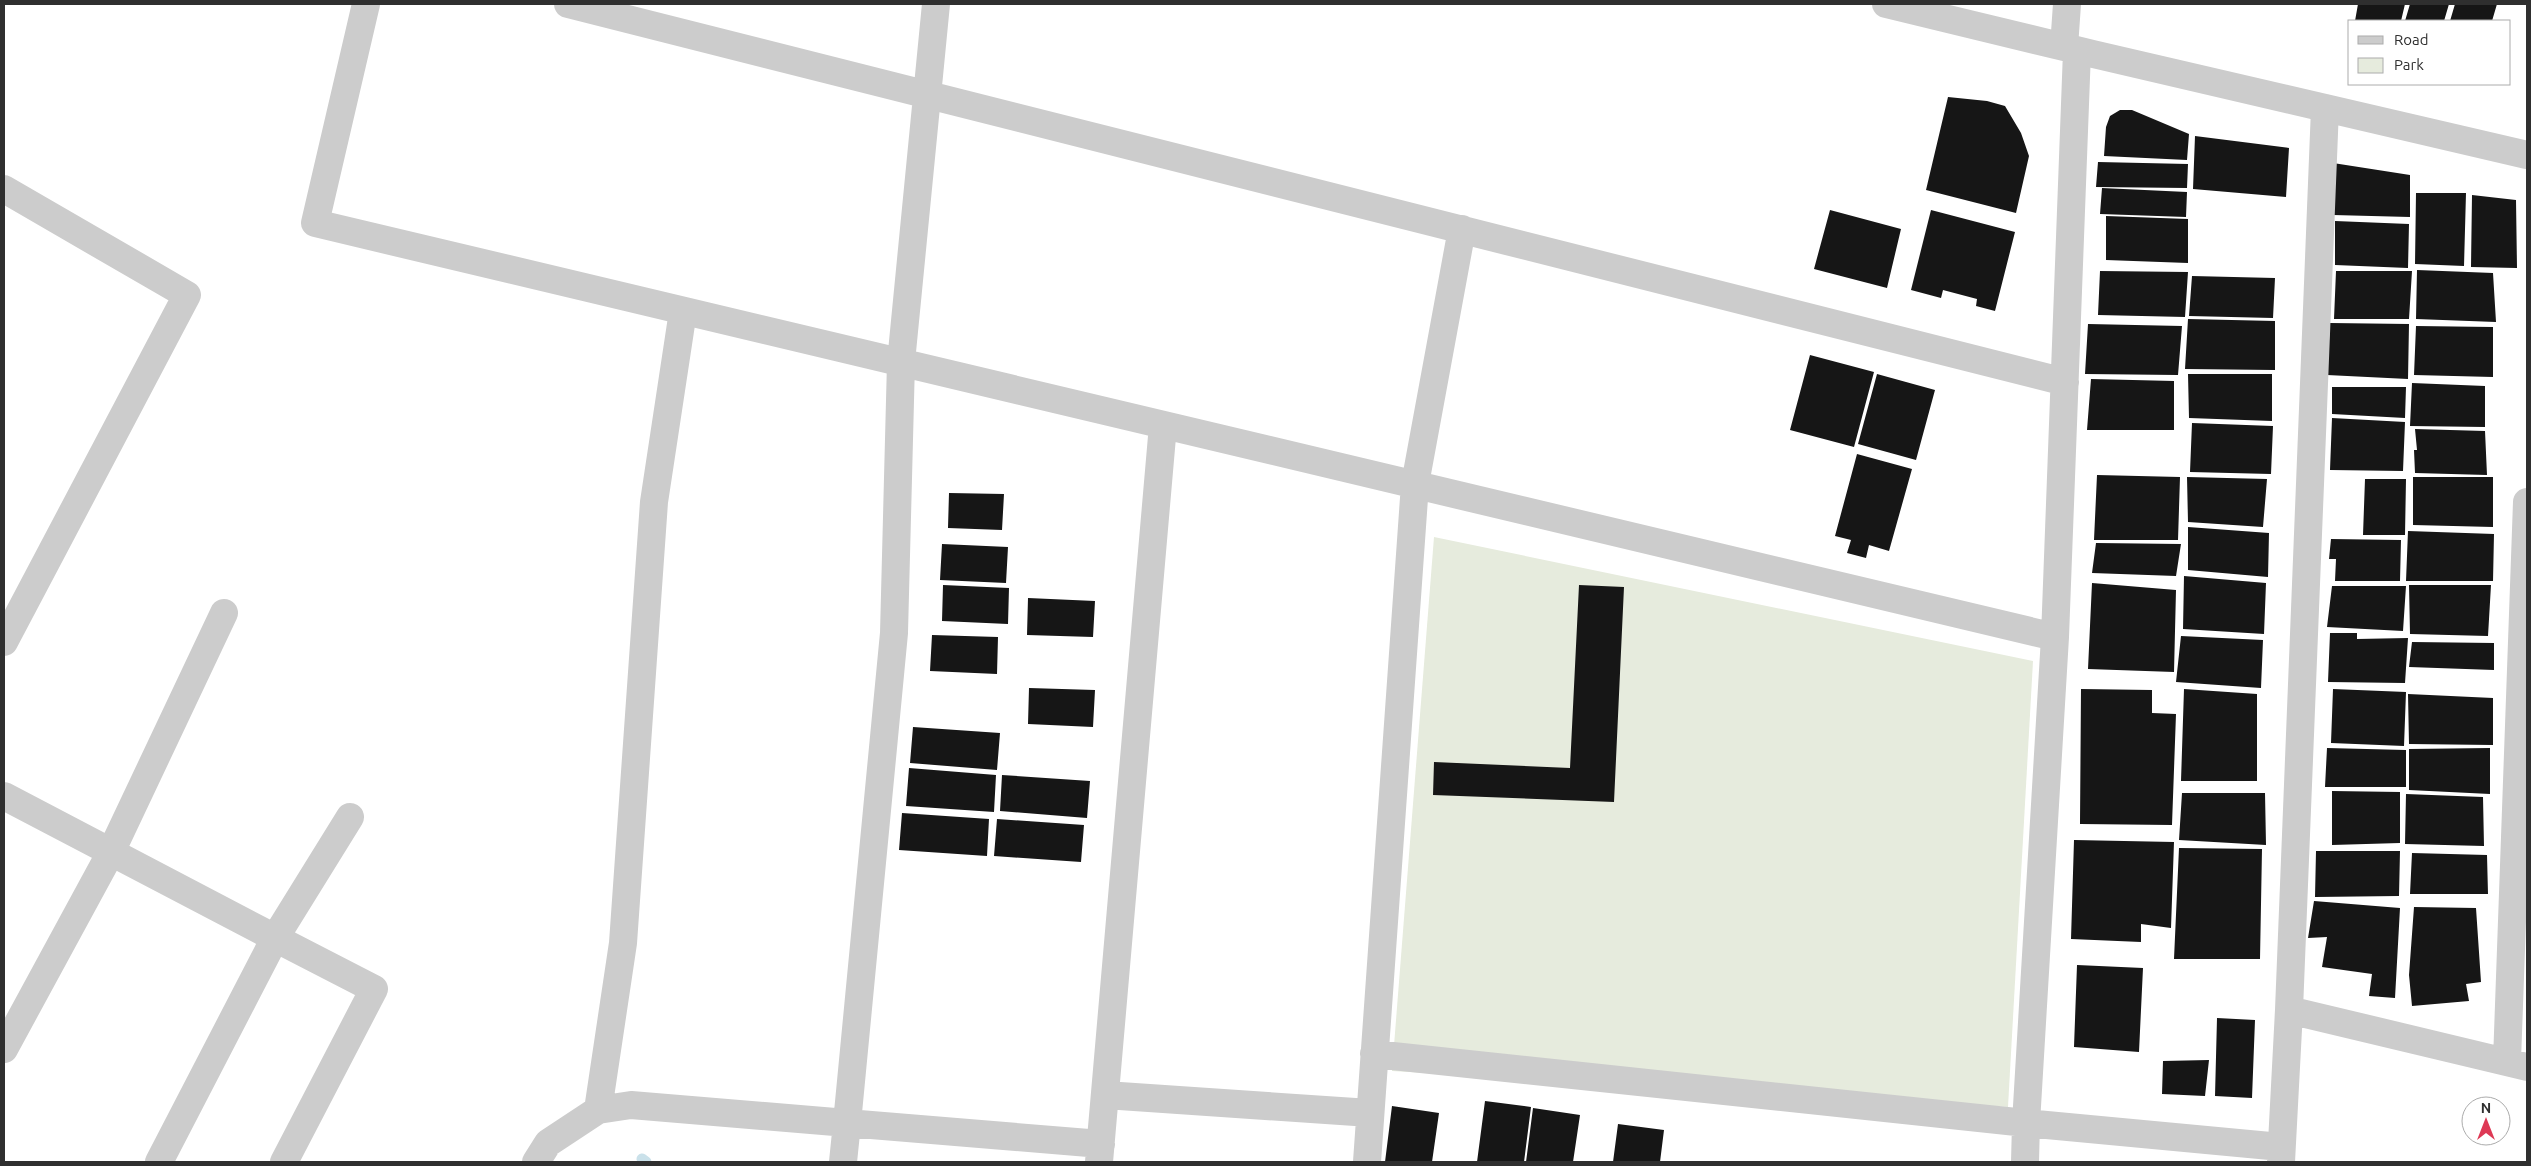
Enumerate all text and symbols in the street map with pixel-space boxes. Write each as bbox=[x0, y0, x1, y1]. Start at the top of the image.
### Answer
legend bbox=[2348, 20, 2511, 85]
text: Road bbox=[2394, 31, 2429, 48]
text: Park bbox=[2394, 56, 2424, 73]
north arrow bbox=[2461, 1096, 2511, 1146]
text: N bbox=[2481, 1100, 2491, 1116]

